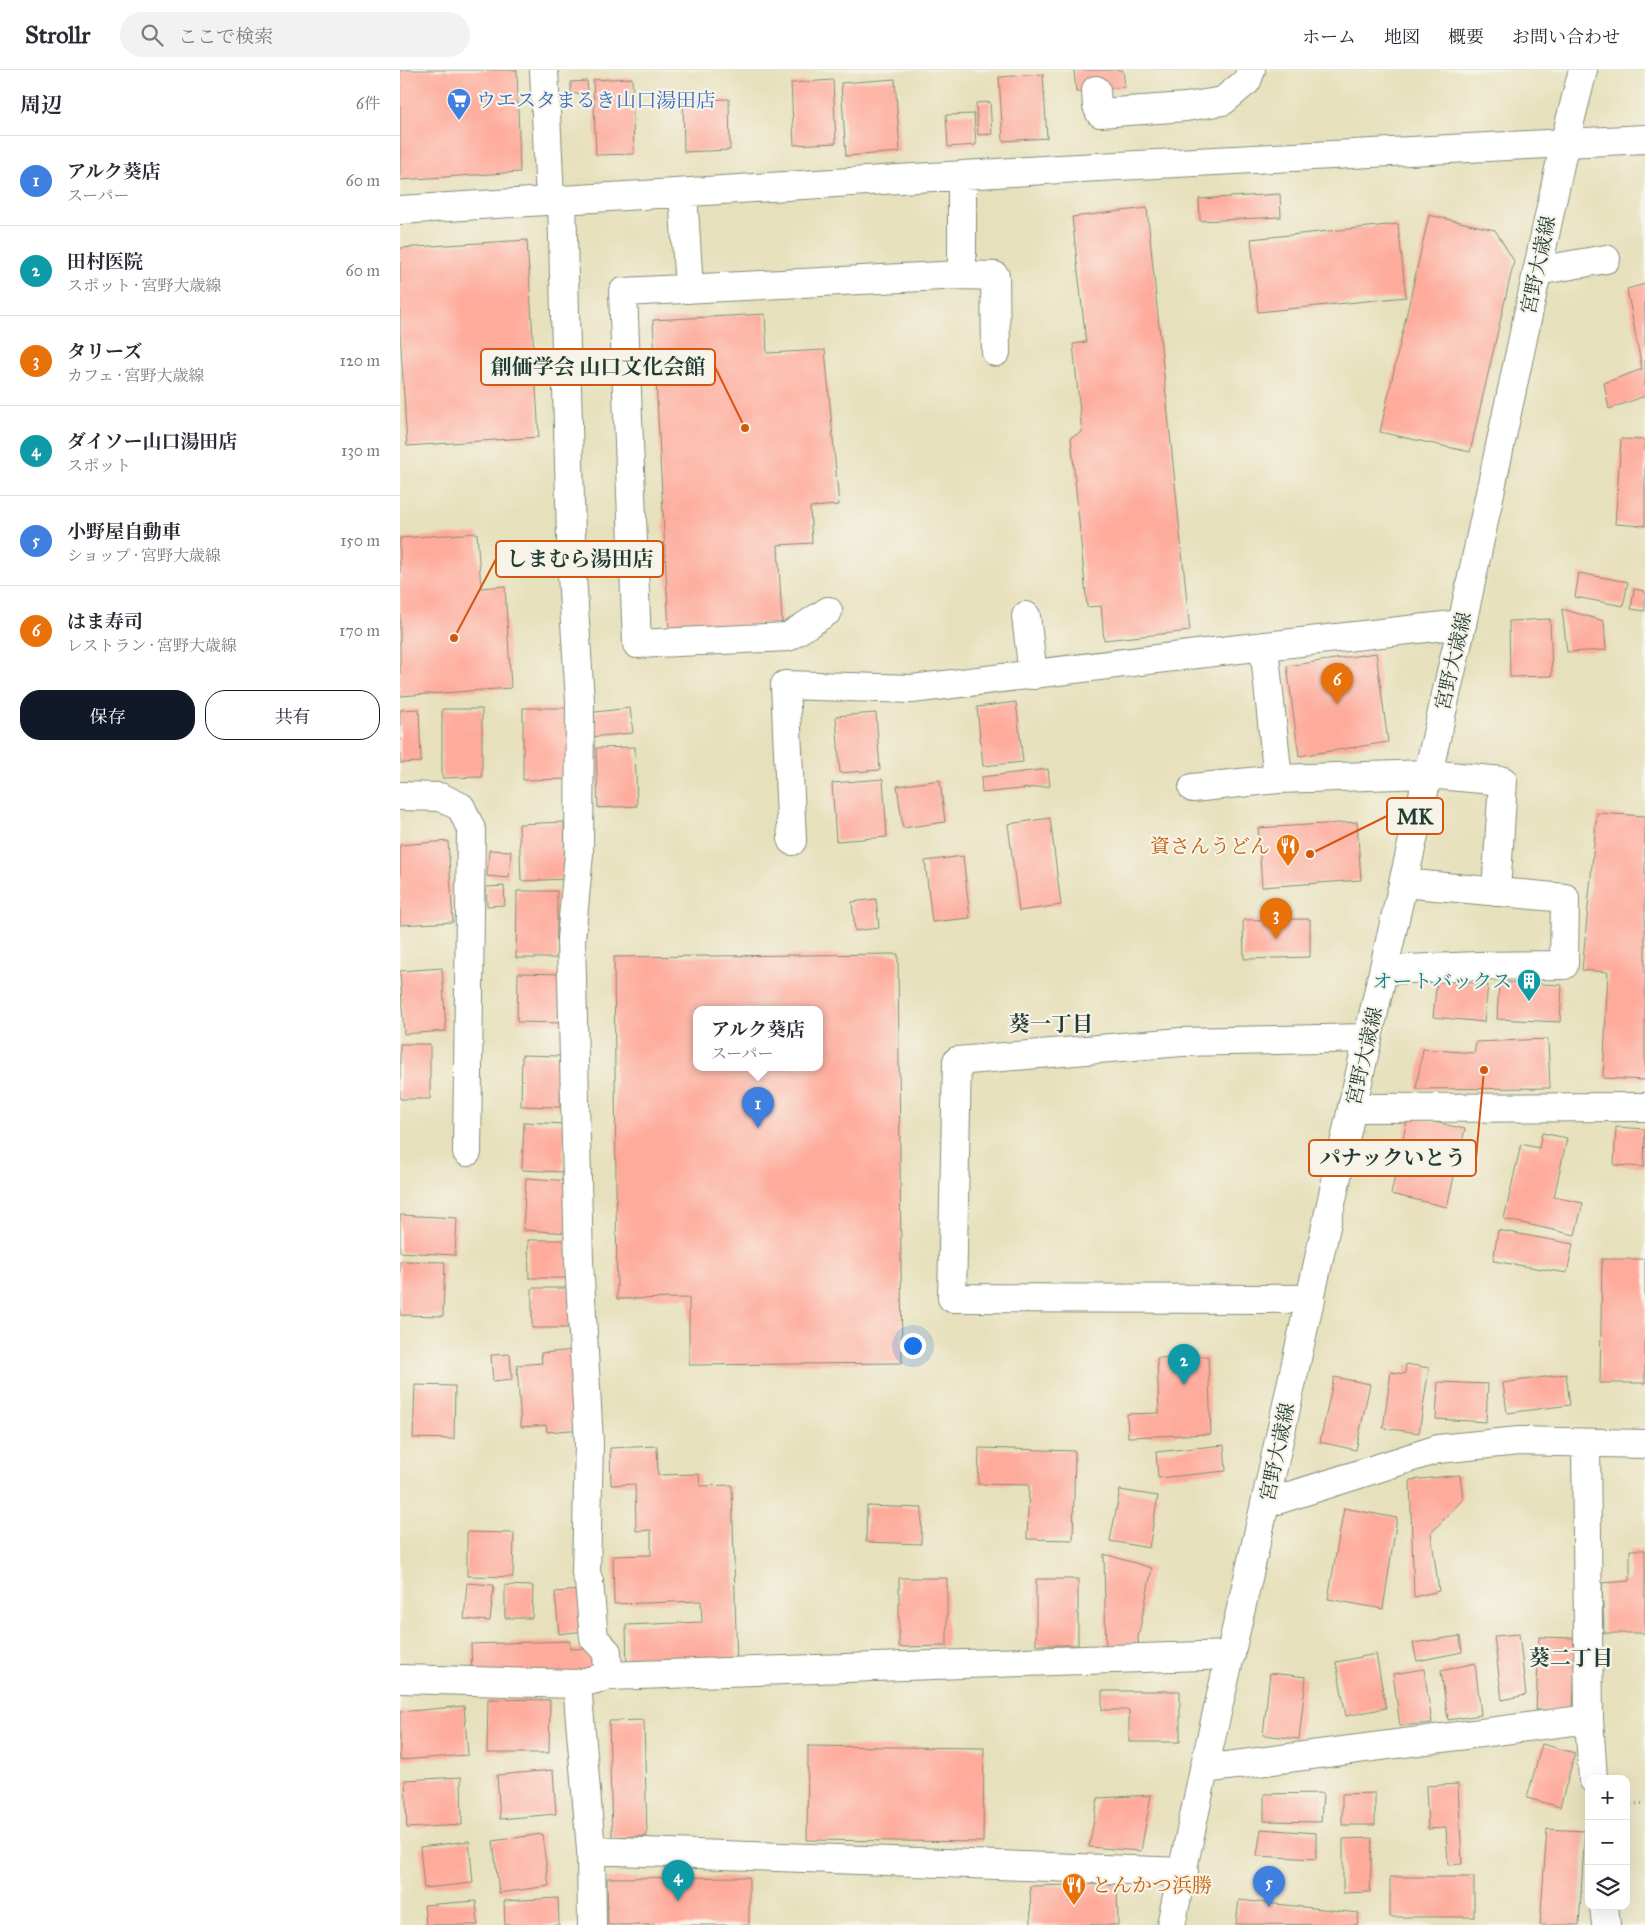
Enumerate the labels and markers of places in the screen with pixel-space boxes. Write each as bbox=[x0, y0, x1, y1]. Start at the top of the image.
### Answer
supermarket icon: ウエスタまるき山口湯田店 bbox=[446, 87, 472, 121]
place label: ウエスタまるき山口湯田店 bbox=[476, 88, 716, 112]
callout: 創価学会 山口文化会館 bbox=[481, 349, 715, 385]
callout: しまむら湯田店 bbox=[496, 541, 663, 577]
pin: 6 bbox=[1321, 663, 1353, 704]
callout: MK bbox=[1387, 798, 1443, 834]
restaurant icon: 資さんうどん bbox=[1275, 833, 1301, 867]
place label: 資さんうどん bbox=[1150, 834, 1270, 858]
pin: 3 bbox=[1260, 898, 1292, 939]
building icon: オートバックス bbox=[1516, 968, 1542, 1002]
place label: オートバックス bbox=[1373, 969, 1512, 993]
pin: 1 bbox=[742, 1087, 774, 1128]
callout: パナックいとう bbox=[1309, 1140, 1476, 1176]
pin: 2 bbox=[1168, 1344, 1200, 1385]
pin: 4 bbox=[662, 1860, 694, 1901]
pin: 5 bbox=[1253, 1866, 1285, 1907]
restaurant icon: とんかつ浜勝 bbox=[1061, 1872, 1087, 1906]
place label: とんかつ浜勝 bbox=[1092, 1873, 1212, 1897]

